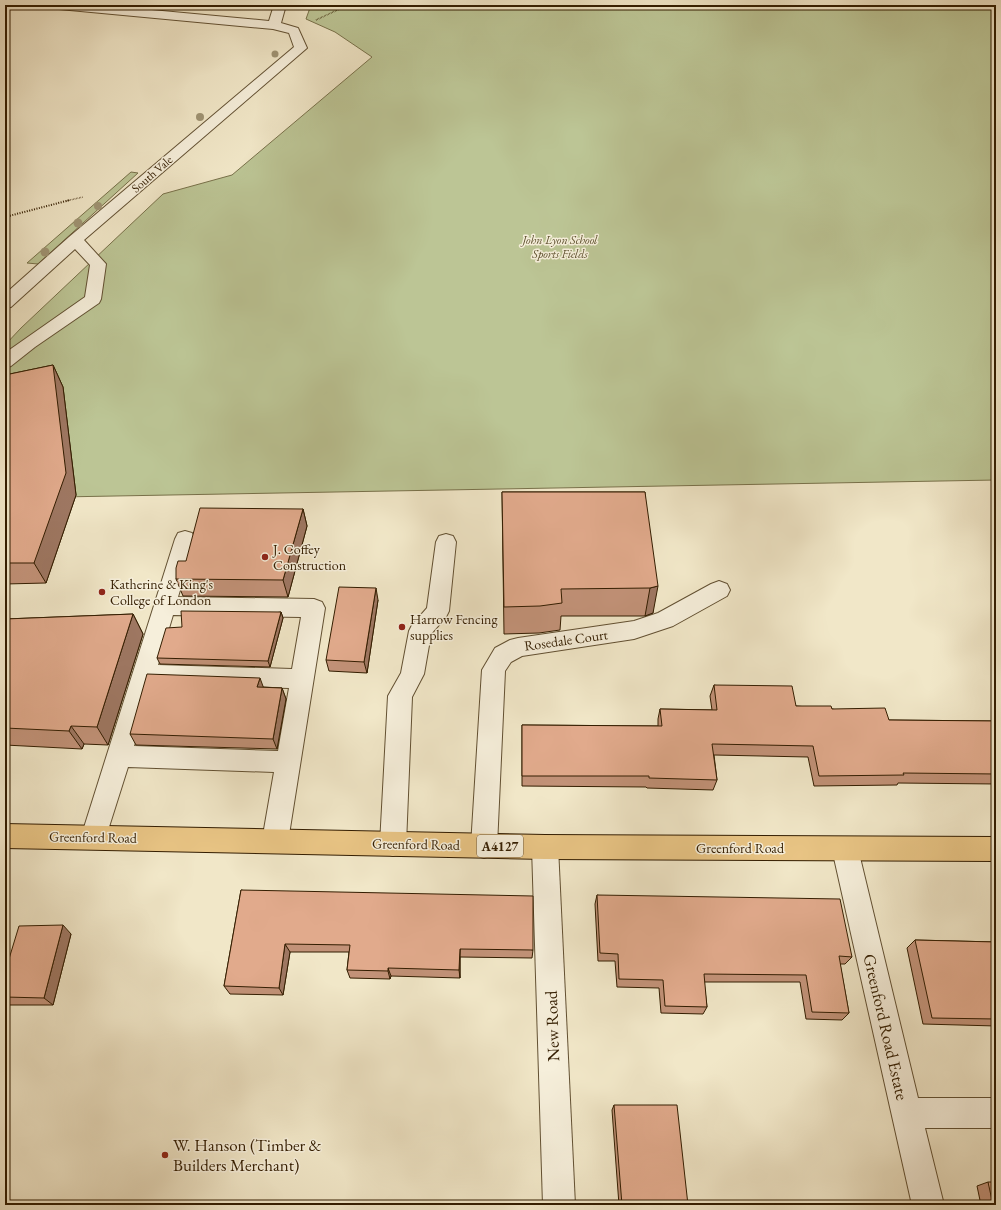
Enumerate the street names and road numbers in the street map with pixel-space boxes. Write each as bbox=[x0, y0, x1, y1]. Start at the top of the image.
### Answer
street label: South Vale bbox=[128, 152, 176, 196]
street label: Rosedale Court bbox=[523, 625, 610, 655]
street label: Greenford Road bbox=[49, 827, 138, 847]
street label: Greenford Road bbox=[372, 834, 461, 854]
road number: A4127 bbox=[477, 835, 523, 857]
street label: Greenford Road bbox=[696, 839, 785, 857]
street label: Greenford Road Estate bbox=[858, 952, 914, 1103]
street label: New Road bbox=[540, 990, 564, 1062]

